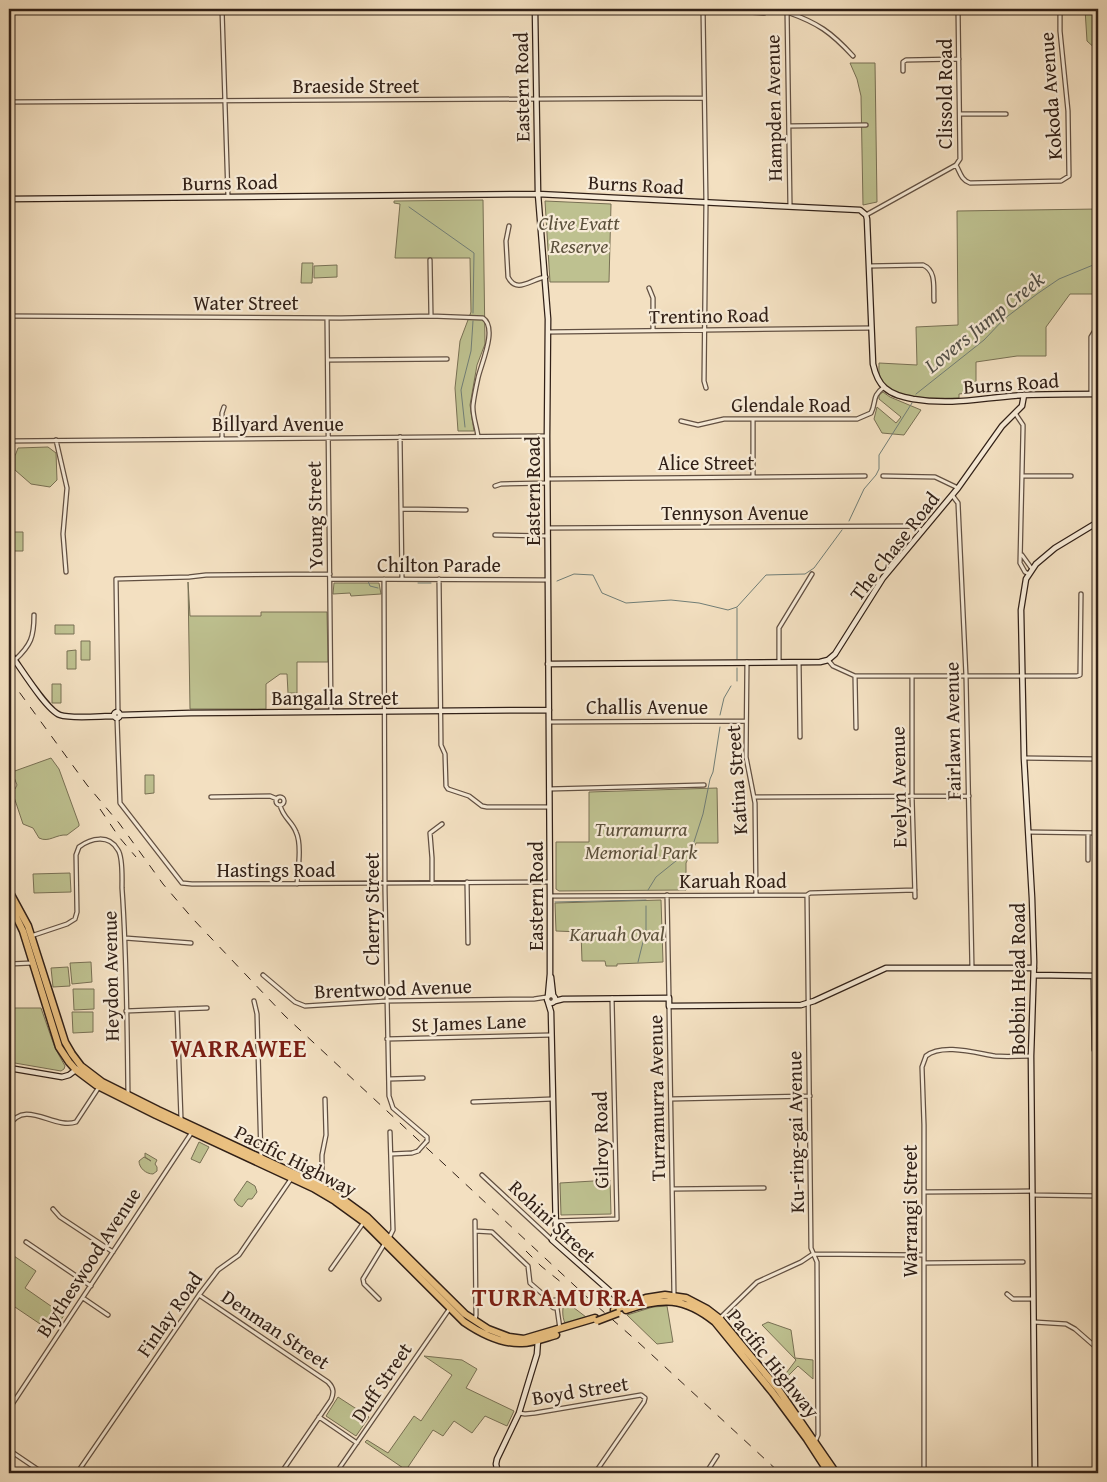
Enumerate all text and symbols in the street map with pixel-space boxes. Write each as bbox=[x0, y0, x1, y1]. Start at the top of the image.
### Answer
street label: Kokoda Avenue bbox=[1031, 31, 1069, 161]
street label: Eastern Road bbox=[506, 32, 536, 142]
street label: Hampden Avenue bbox=[757, 34, 789, 182]
street label: Clissold Road bbox=[930, 38, 959, 149]
street label: Braeside Street bbox=[293, 71, 419, 100]
street label: Burns Road bbox=[182, 167, 278, 197]
street label: Burns Road bbox=[587, 167, 685, 201]
park label: Clive Evatt Reserve bbox=[538, 208, 620, 260]
water label: Lovers Jump Creek bbox=[917, 264, 1051, 381]
street label: Water Street bbox=[193, 288, 299, 317]
street label: Trentino Road bbox=[649, 299, 770, 331]
street label: Burns Road bbox=[962, 365, 1060, 401]
street label: Glendale Road bbox=[731, 390, 851, 419]
street label: Billyard Avenue bbox=[212, 409, 344, 438]
street label: Eastern Road bbox=[518, 436, 547, 546]
street label: Alice Street bbox=[658, 448, 754, 477]
street label: Young Street bbox=[299, 461, 329, 569]
street label: The Chase Road bbox=[842, 485, 946, 607]
street label: Tennyson Avenue bbox=[661, 498, 809, 527]
street label: Chilton Parade bbox=[377, 550, 501, 579]
street label: Fairlawn Avenue bbox=[936, 662, 968, 800]
street label: Bangalla Street bbox=[271, 683, 399, 712]
street label: Challis Avenue bbox=[586, 692, 708, 721]
street label: Katina Street bbox=[718, 724, 754, 836]
street label: Evelyn Avenue bbox=[882, 726, 914, 848]
park label: Turramurra Memorial Park bbox=[585, 814, 698, 866]
street label: Eastern Road bbox=[521, 841, 550, 951]
street label: Cherry Street bbox=[357, 853, 386, 965]
street label: Hastings Road bbox=[217, 855, 336, 884]
street label: Karuah Road bbox=[679, 866, 787, 895]
street label: Bobbin Head Road bbox=[1003, 902, 1032, 1055]
street label: Heydon Avenue bbox=[94, 910, 126, 1042]
park label: Karuah Oval bbox=[568, 919, 665, 948]
street label: Brentwood Avenue bbox=[314, 971, 472, 1005]
street label: St James Lane bbox=[411, 1006, 527, 1038]
street label: Turramurra Avenue bbox=[640, 1014, 672, 1182]
district label: WARRAWEE bbox=[171, 1030, 307, 1066]
street label: Ku-ring-gai Avenue bbox=[779, 1051, 811, 1213]
street label: Gilroy Road bbox=[585, 1091, 615, 1189]
street label: Pacific Highway bbox=[230, 1117, 362, 1203]
street label: Warrangi Street bbox=[895, 1144, 924, 1278]
street label: Rohini Street bbox=[503, 1173, 603, 1269]
street label: Blytheswood Avenue bbox=[29, 1181, 147, 1343]
street label: Finlay Road bbox=[129, 1265, 209, 1362]
district label: TURRAMURRA bbox=[472, 1279, 646, 1315]
street label: Denman Street bbox=[216, 1282, 336, 1376]
street label: Pacific Highway bbox=[721, 1302, 827, 1424]
street label: Duff Street bbox=[344, 1336, 418, 1428]
street label: Boyd Street bbox=[530, 1368, 630, 1412]

